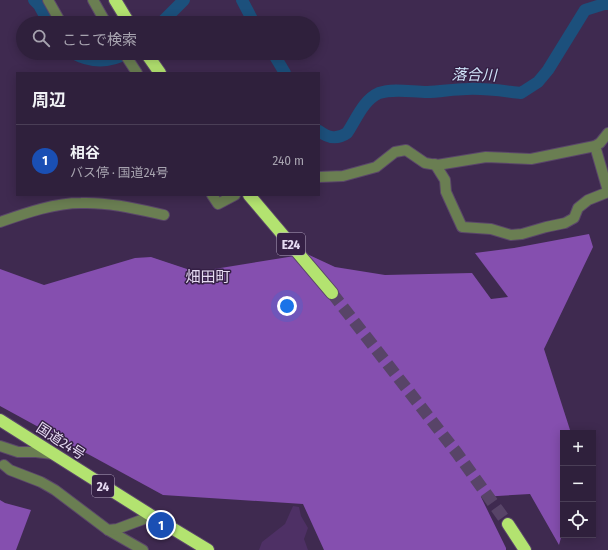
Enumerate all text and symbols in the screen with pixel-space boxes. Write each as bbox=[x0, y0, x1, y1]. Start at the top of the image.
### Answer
search box bbox=[16, 16, 320, 60]
icon: search bbox=[30, 27, 52, 49]
text: ここで検索 bbox=[62, 31, 137, 49]
water label: 落合川 bbox=[451, 66, 499, 84]
text: 周辺 bbox=[32, 90, 66, 111]
text: 相谷 bbox=[70, 144, 100, 162]
text: 1 bbox=[42, 153, 48, 168]
text: 240 m bbox=[272, 153, 304, 168]
text: バス停 · 国道24号 bbox=[70, 165, 169, 180]
road number: E24 bbox=[277, 233, 305, 255]
district label: 畑田町 bbox=[185, 268, 231, 286]
your location bbox=[277, 296, 297, 316]
street label: 国道24号 bbox=[33, 419, 88, 463]
map controls bbox=[560, 430, 596, 538]
button: + bbox=[560, 430, 596, 466]
button: − bbox=[560, 466, 596, 502]
road number: 24 bbox=[92, 475, 114, 497]
button: locate bbox=[560, 502, 596, 538]
pin: 1 bbox=[148, 510, 174, 540]

